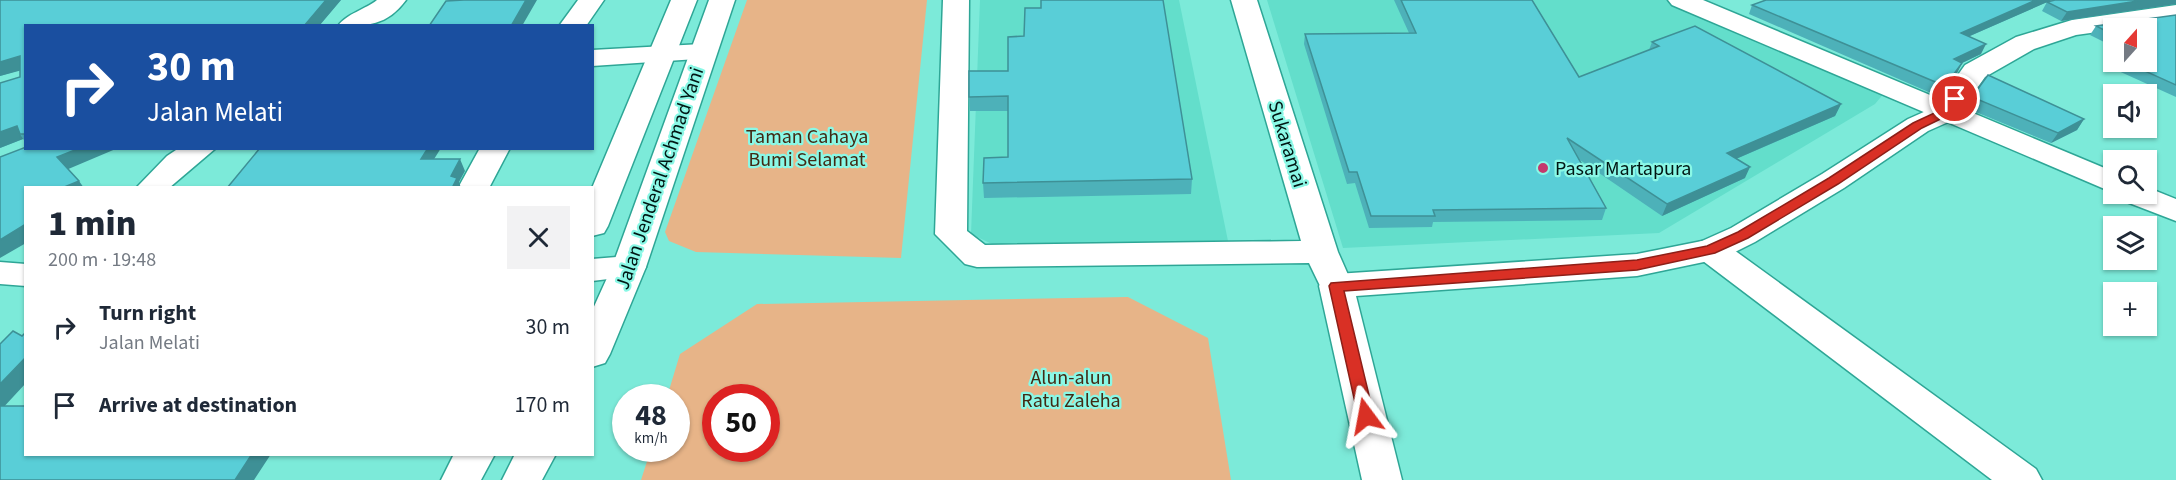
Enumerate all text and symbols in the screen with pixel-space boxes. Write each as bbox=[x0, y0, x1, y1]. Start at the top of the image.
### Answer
north arrow bbox=[2103, 18, 2157, 72]
map controls bbox=[2103, 18, 2157, 336]
text: 30 m bbox=[147, 37, 236, 97]
icon: right bbox=[48, 48, 126, 126]
street label: Jalan Jenderal Achmad Yani bbox=[609, 63, 711, 293]
pin bbox=[1929, 73, 1980, 124]
icon: arrive bbox=[1938, 82, 1971, 115]
button: sound bbox=[2103, 84, 2157, 138]
text: Jalan Melati bbox=[147, 93, 283, 132]
street label: Sukaramai bbox=[1261, 97, 1314, 191]
park label: Taman Cahaya Bumi Selamat bbox=[746, 123, 868, 174]
button: search bbox=[2103, 150, 2157, 204]
place label: Pasar Martapura bbox=[1555, 155, 1691, 183]
marker: Pasar Martapura bbox=[1536, 161, 1550, 175]
text: 1 min bbox=[48, 198, 136, 249]
button: close bbox=[507, 206, 570, 269]
button: layers bbox=[2103, 216, 2157, 270]
text: 200 m · 19:48 bbox=[48, 246, 156, 274]
button: + bbox=[2103, 282, 2157, 336]
text: Turn right bbox=[99, 297, 196, 329]
icon: right bbox=[48, 311, 81, 344]
text: 30 m bbox=[525, 311, 570, 343]
text: Jalan Melati bbox=[99, 329, 200, 357]
park label: Alun-alun Ratu Zaleha bbox=[1021, 364, 1121, 415]
speed limit sign: 50 bbox=[702, 384, 780, 462]
position arrow bbox=[1334, 384, 1398, 448]
icon: arrive bbox=[48, 389, 81, 422]
text: Arrive at destination bbox=[99, 389, 297, 421]
text: 170 m bbox=[515, 389, 570, 421]
text: 48 bbox=[635, 394, 667, 437]
text: km/h bbox=[634, 428, 668, 449]

